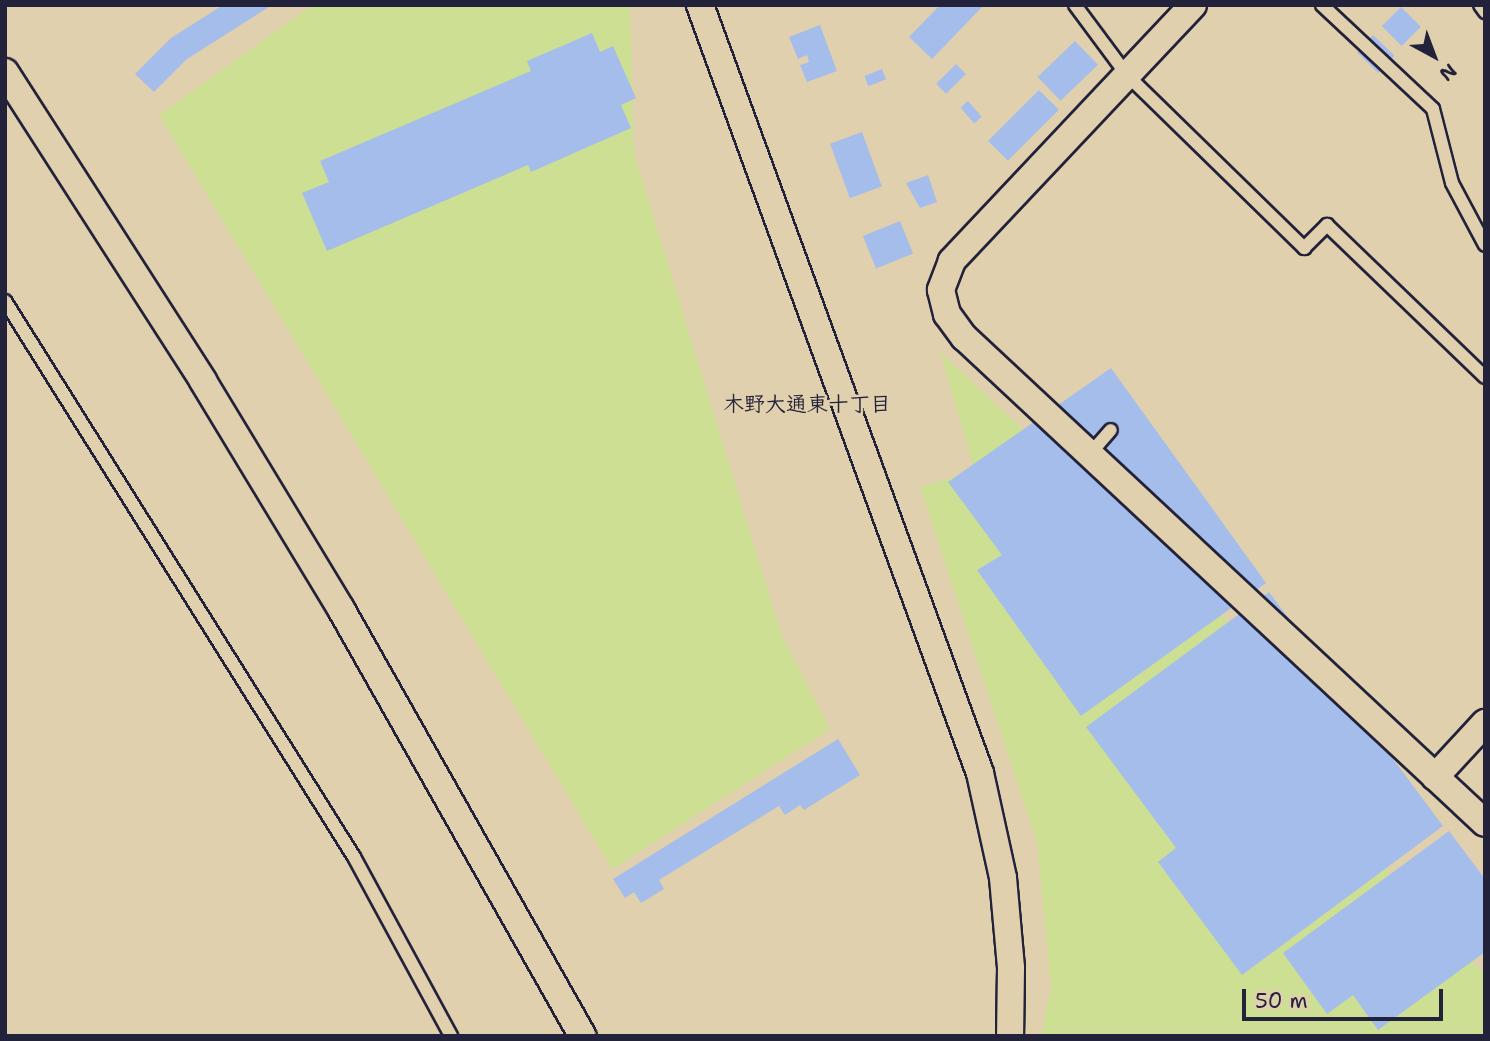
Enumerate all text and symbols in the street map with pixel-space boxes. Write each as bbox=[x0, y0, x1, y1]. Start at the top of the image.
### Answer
north arrow bbox=[1399, 21, 1469, 91]
text: N bbox=[1434, 58, 1462, 87]
district label: 木野大通東十丁目 bbox=[723, 391, 891, 417]
scale bar bbox=[1245, 974, 1446, 1018]
text: 50 m bbox=[1255, 987, 1308, 1015]

